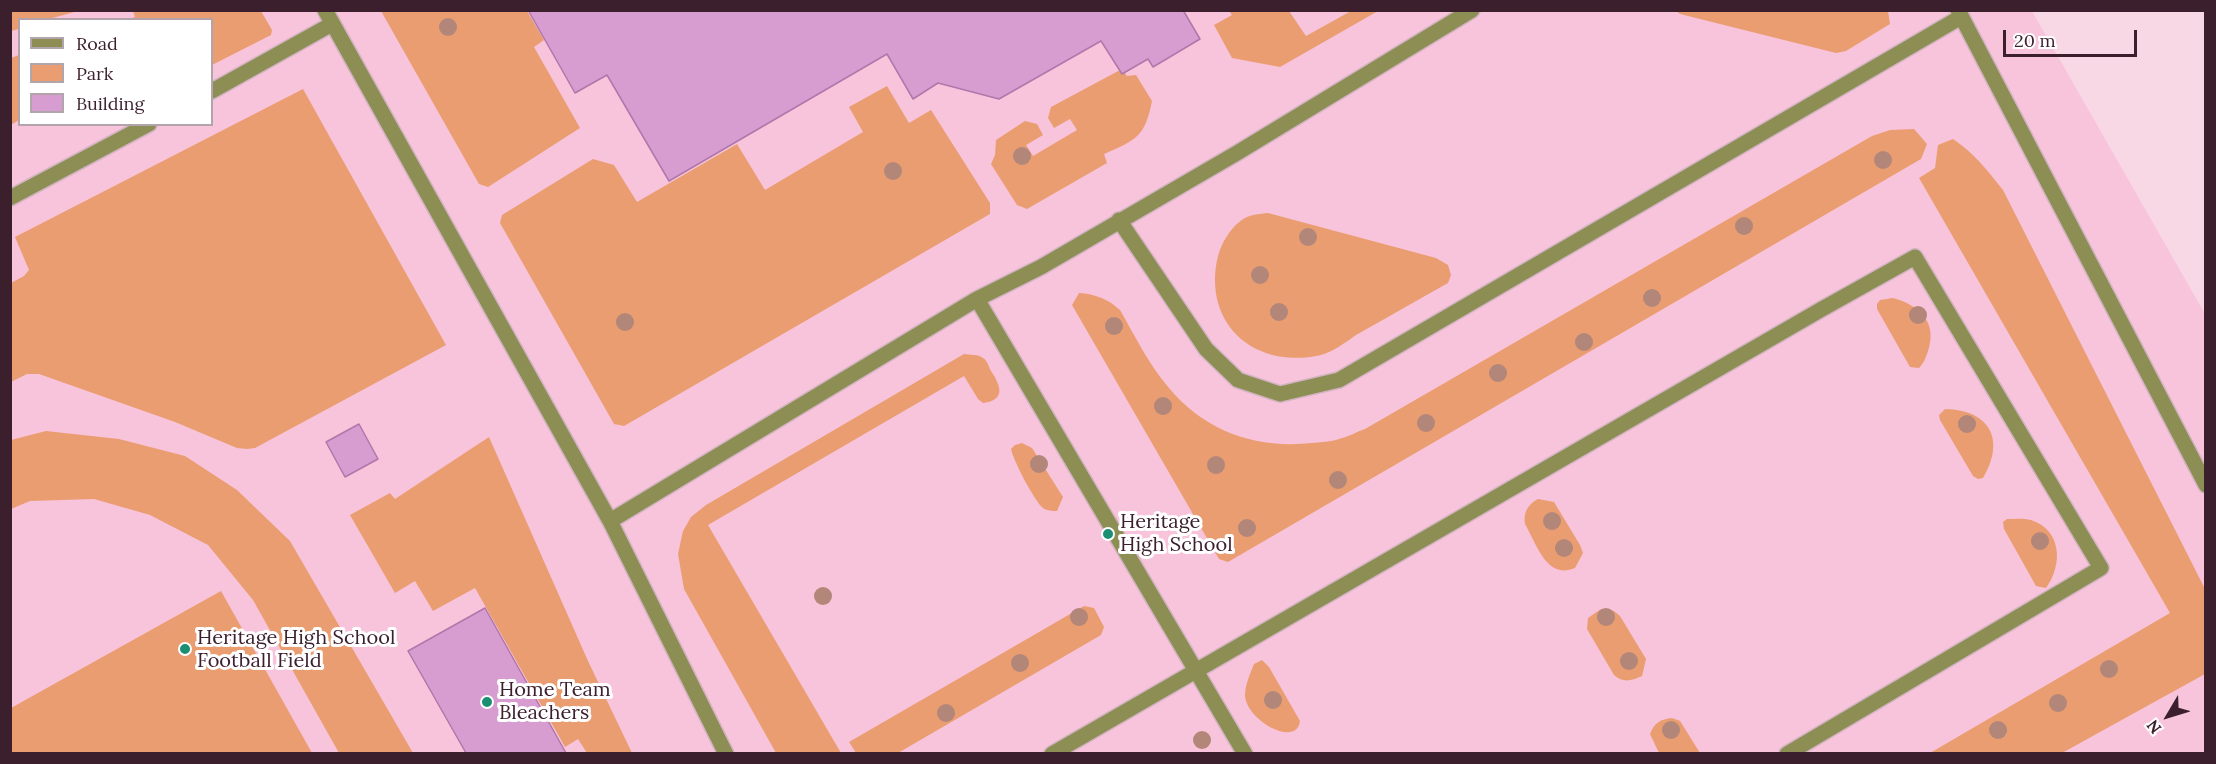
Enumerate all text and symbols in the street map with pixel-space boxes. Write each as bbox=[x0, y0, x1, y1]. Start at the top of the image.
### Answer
legend bbox=[18, 18, 213, 126]
scale bar bbox=[2006, 18, 2140, 56]
text: 20 m bbox=[2014, 29, 2056, 52]
text: Road bbox=[76, 32, 118, 55]
text: Park bbox=[76, 62, 113, 85]
text: Building bbox=[76, 92, 144, 115]
place label: Heritage High School bbox=[1120, 510, 1233, 557]
marker: Heritage High School bbox=[1101, 527, 1115, 541]
place label: Heritage High School Football Field bbox=[197, 626, 395, 673]
marker: Heritage High School Football Field bbox=[178, 642, 192, 656]
place label: Home Team Bleachers bbox=[499, 678, 611, 725]
north arrow bbox=[2138, 686, 2198, 746]
marker: Home Team Bleachers bbox=[480, 695, 494, 709]
text: N bbox=[2142, 716, 2166, 738]

